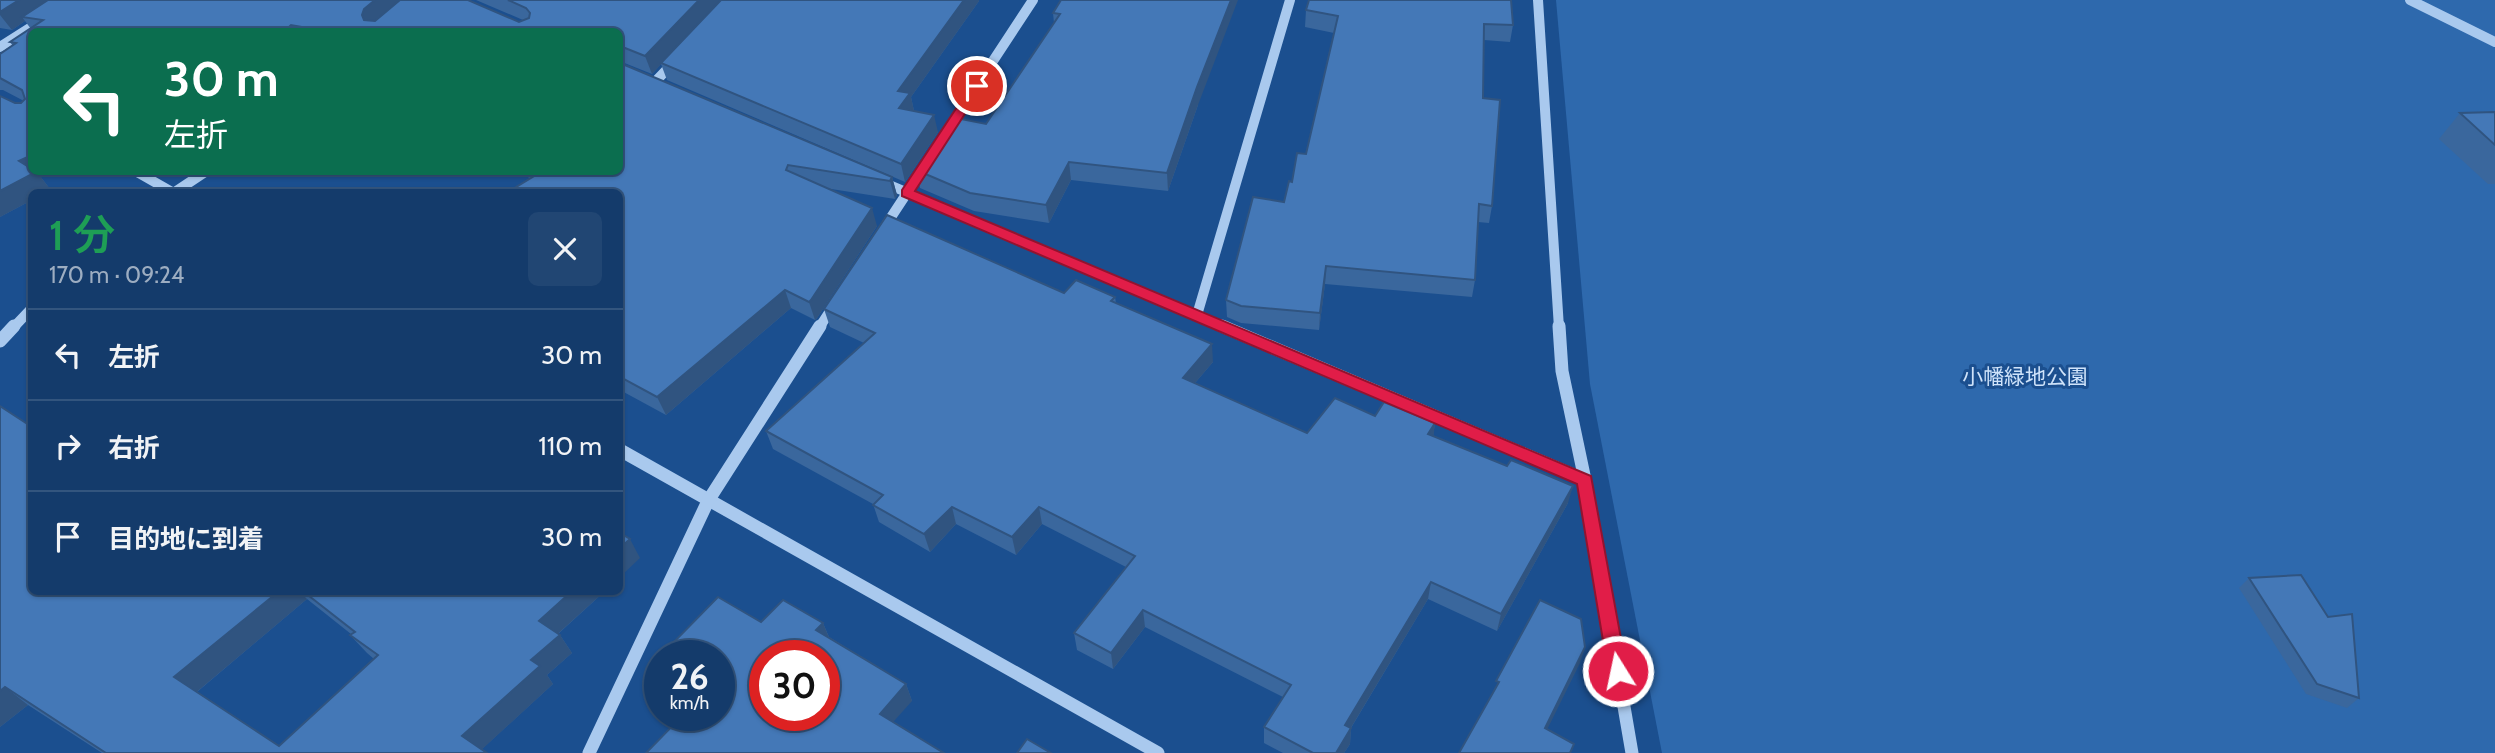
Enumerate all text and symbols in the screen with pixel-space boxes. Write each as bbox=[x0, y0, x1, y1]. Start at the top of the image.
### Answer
text: 30 m bbox=[164, 49, 279, 108]
icon: left bbox=[49, 56, 140, 147]
pin bbox=[947, 56, 1007, 116]
icon: arrive bbox=[958, 67, 996, 105]
text: 左折 bbox=[164, 115, 228, 154]
text: 1 分 bbox=[49, 209, 115, 261]
button: close bbox=[528, 212, 602, 286]
text: 170 m · 09:24 bbox=[49, 261, 184, 289]
icon: left bbox=[49, 336, 87, 374]
text: 30 m bbox=[541, 339, 602, 371]
text: 左折 bbox=[108, 341, 160, 373]
park label: 小幡緑地公園 bbox=[1962, 364, 2088, 389]
icon: right bbox=[49, 427, 87, 465]
text: 110 m bbox=[538, 430, 602, 462]
text: 右折 bbox=[108, 432, 160, 464]
icon: arrive bbox=[49, 518, 87, 556]
text: 30 m bbox=[541, 521, 602, 553]
text: 目的地に到着 bbox=[108, 523, 264, 555]
position arrow bbox=[1581, 634, 1655, 708]
speed limit sign: 30 bbox=[749, 640, 840, 731]
text: 26 bbox=[670, 655, 709, 698]
text: km/h bbox=[670, 692, 709, 714]

